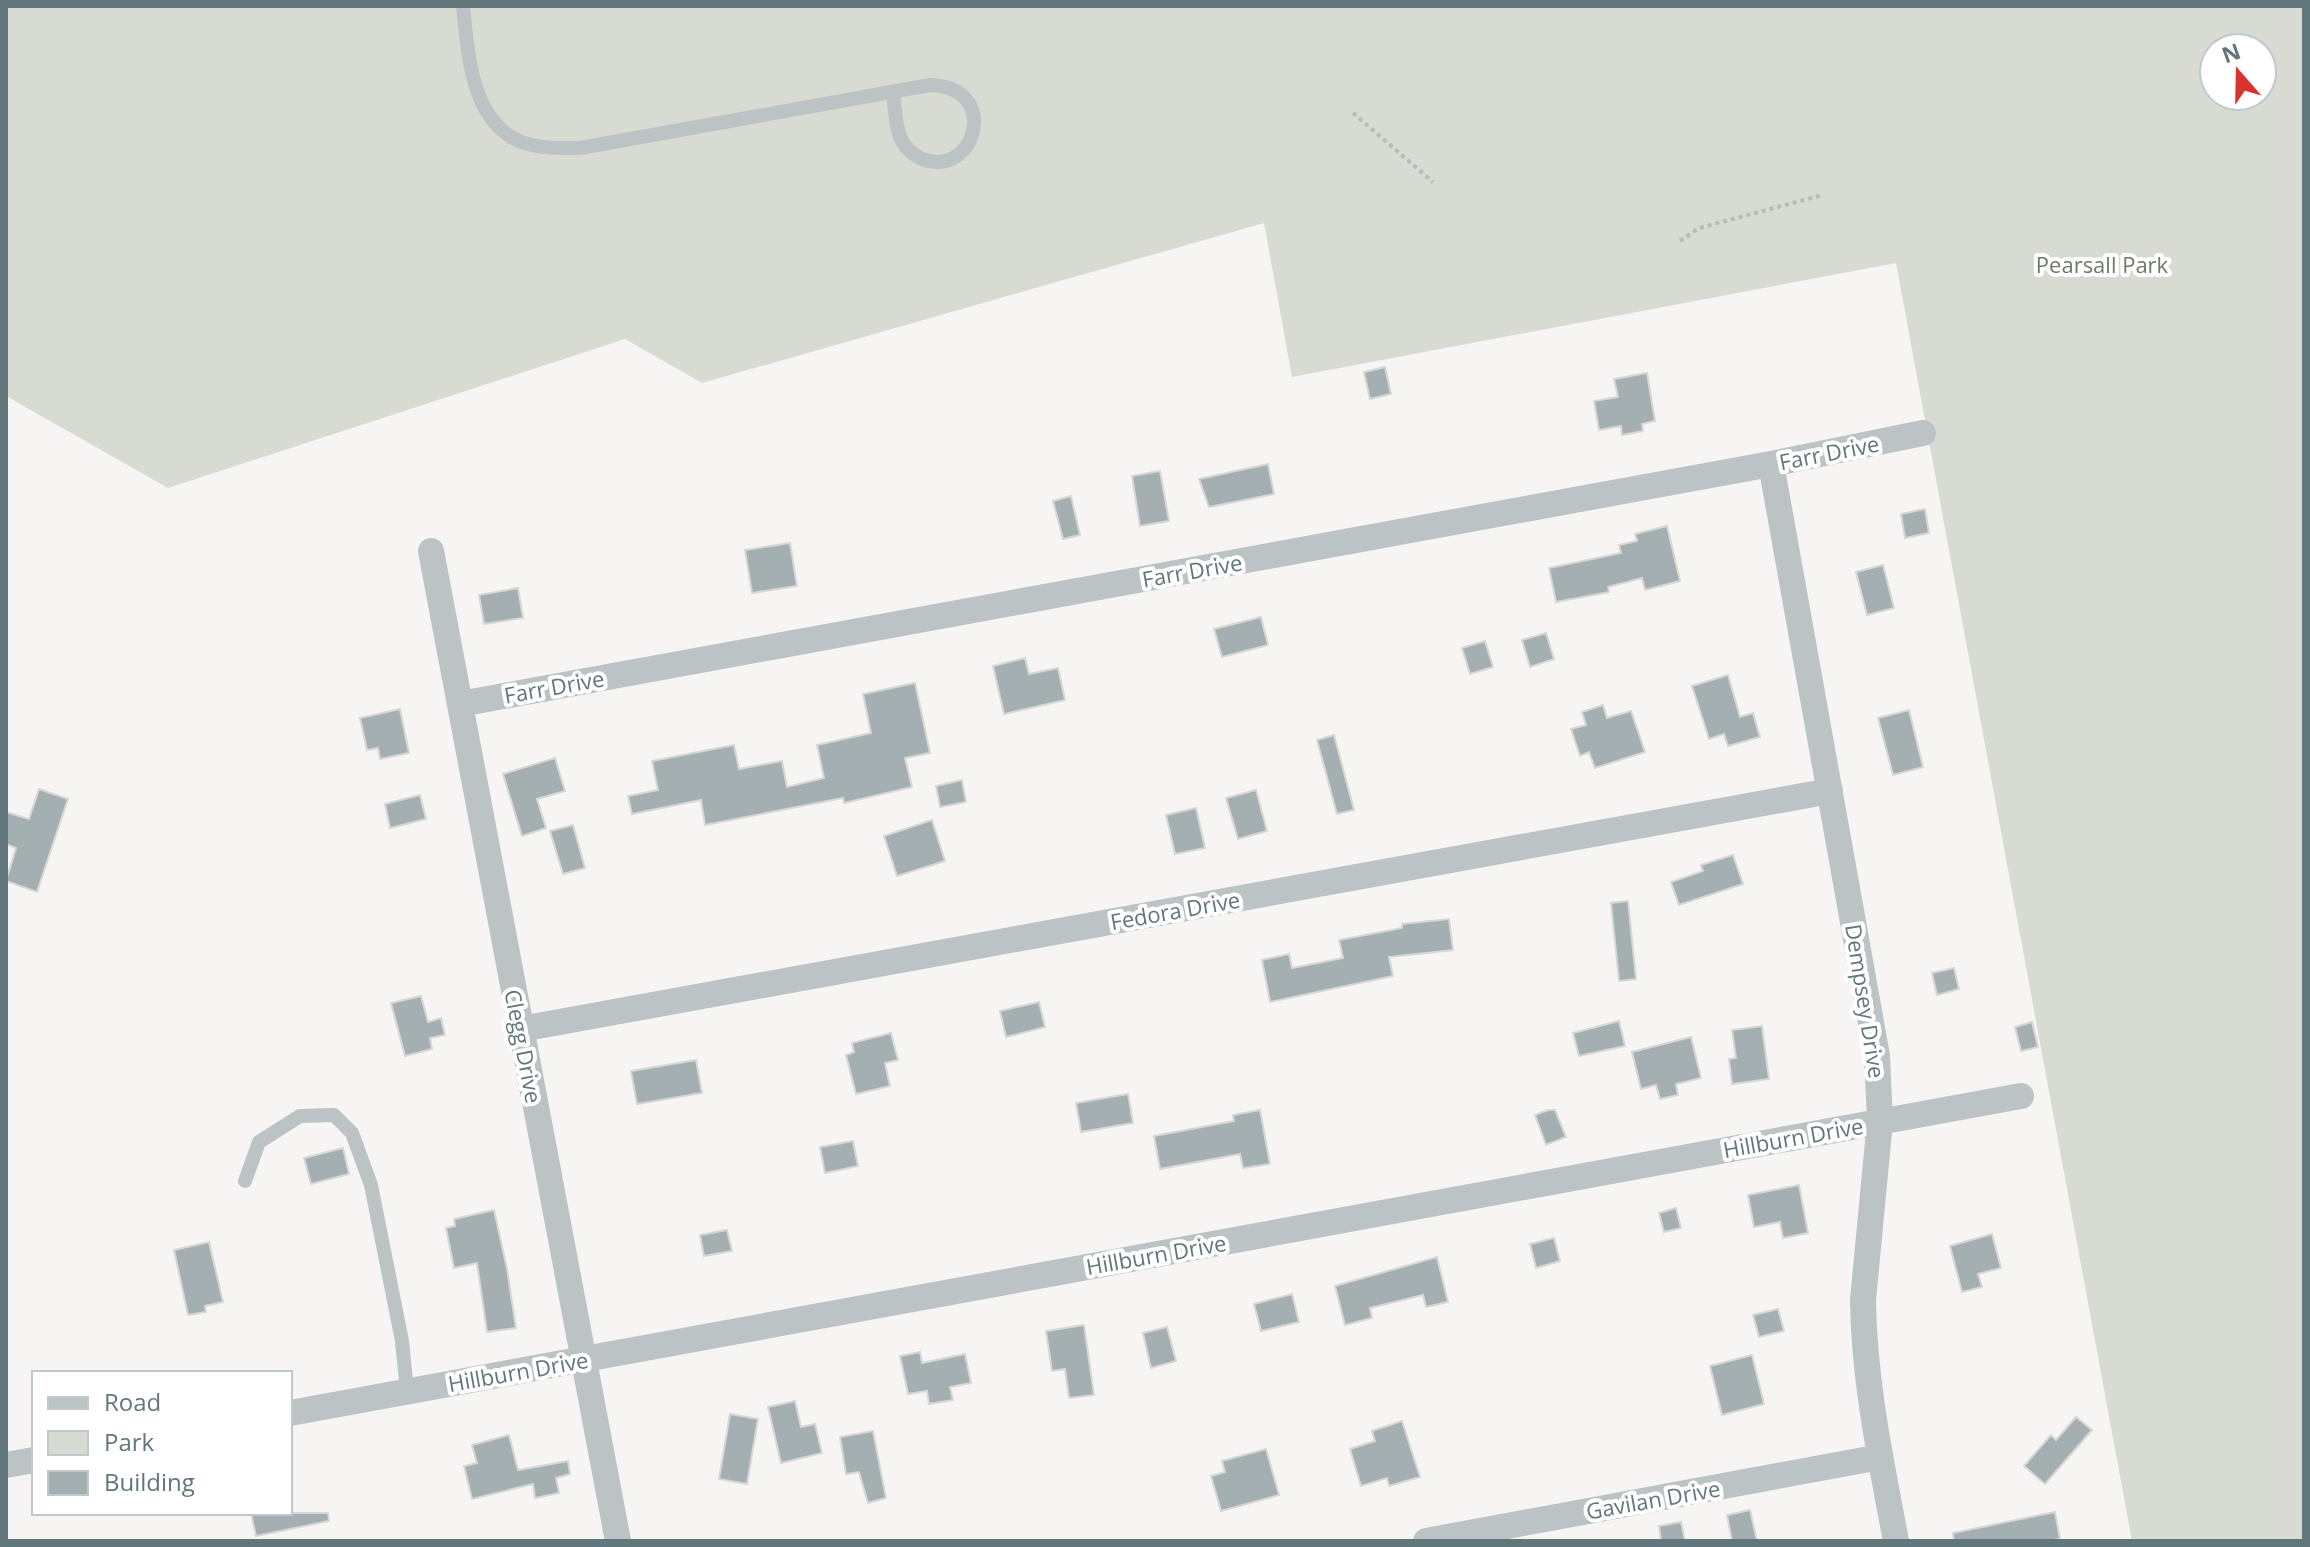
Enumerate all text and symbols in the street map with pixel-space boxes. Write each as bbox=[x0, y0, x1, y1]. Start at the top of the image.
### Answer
north arrow bbox=[2198, 32, 2278, 112]
text: N bbox=[2217, 35, 2244, 69]
park label: Pearsall Park bbox=[2036, 249, 2169, 279]
street label: Farr Drive bbox=[1776, 428, 1882, 476]
street label: Farr Drive bbox=[1140, 546, 1244, 594]
street label: Farr Drive bbox=[502, 662, 606, 710]
street label: Fedora Drive bbox=[1108, 884, 1242, 936]
street label: Dempsey Drive bbox=[1839, 922, 1893, 1080]
street label: Clegg Drive bbox=[498, 987, 550, 1105]
street label: Hillburn Drive bbox=[1721, 1110, 1865, 1164]
street label: Hillburn Drive bbox=[1084, 1227, 1228, 1281]
street label: Hillburn Drive bbox=[446, 1344, 590, 1398]
legend bbox=[32, 1371, 292, 1515]
text: Road bbox=[104, 1385, 161, 1418]
text: Park bbox=[104, 1425, 155, 1458]
text: Building bbox=[104, 1465, 195, 1498]
street label: Gavilan Drive bbox=[1584, 1472, 1722, 1526]

